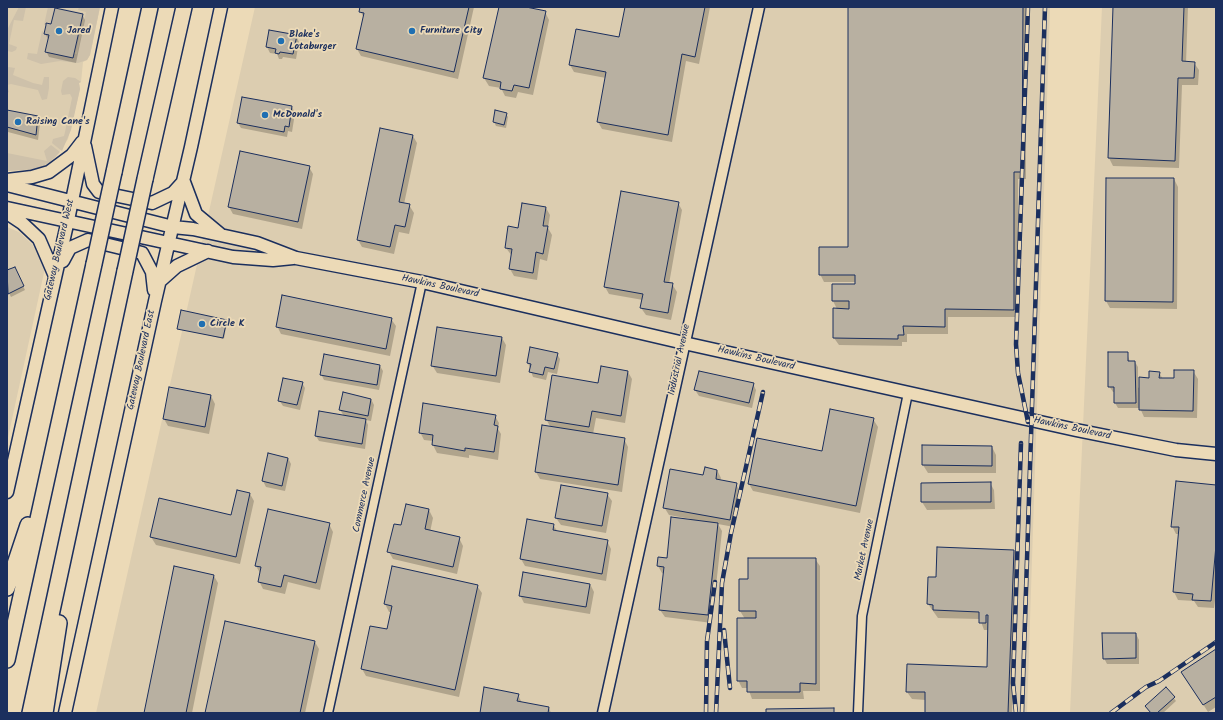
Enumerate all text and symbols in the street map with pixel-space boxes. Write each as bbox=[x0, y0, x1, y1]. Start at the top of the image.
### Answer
place label: Jared bbox=[67, 25, 91, 37]
place label: Furniture City bbox=[420, 25, 482, 37]
marker: Jared bbox=[54, 26, 64, 36]
marker: Furniture City bbox=[407, 26, 417, 36]
place label: Blake's Lotaburger bbox=[289, 29, 336, 52]
marker: Blake's Lotaburger bbox=[276, 36, 286, 46]
place label: McDonald's bbox=[273, 109, 322, 121]
marker: McDonald's bbox=[260, 110, 270, 120]
place label: Raising Cane's bbox=[26, 116, 90, 128]
marker: Raising Cane's bbox=[13, 117, 23, 127]
street label: Gateway Boulevard West bbox=[42, 198, 78, 302]
street label: Hawkins Boulevard bbox=[400, 273, 480, 301]
street label: Gateway Boulevard East bbox=[126, 309, 158, 411]
place label: Circle K bbox=[210, 318, 245, 330]
marker: Circle K bbox=[197, 319, 207, 329]
street label: Industrial Avenue bbox=[667, 323, 693, 397]
street label: Hawkins Boulevard bbox=[716, 344, 796, 374]
street label: Hawkins Boulevard bbox=[1032, 415, 1112, 443]
street label: Commerce Avenue bbox=[351, 456, 379, 534]
street label: Market Avenue bbox=[853, 518, 877, 582]

